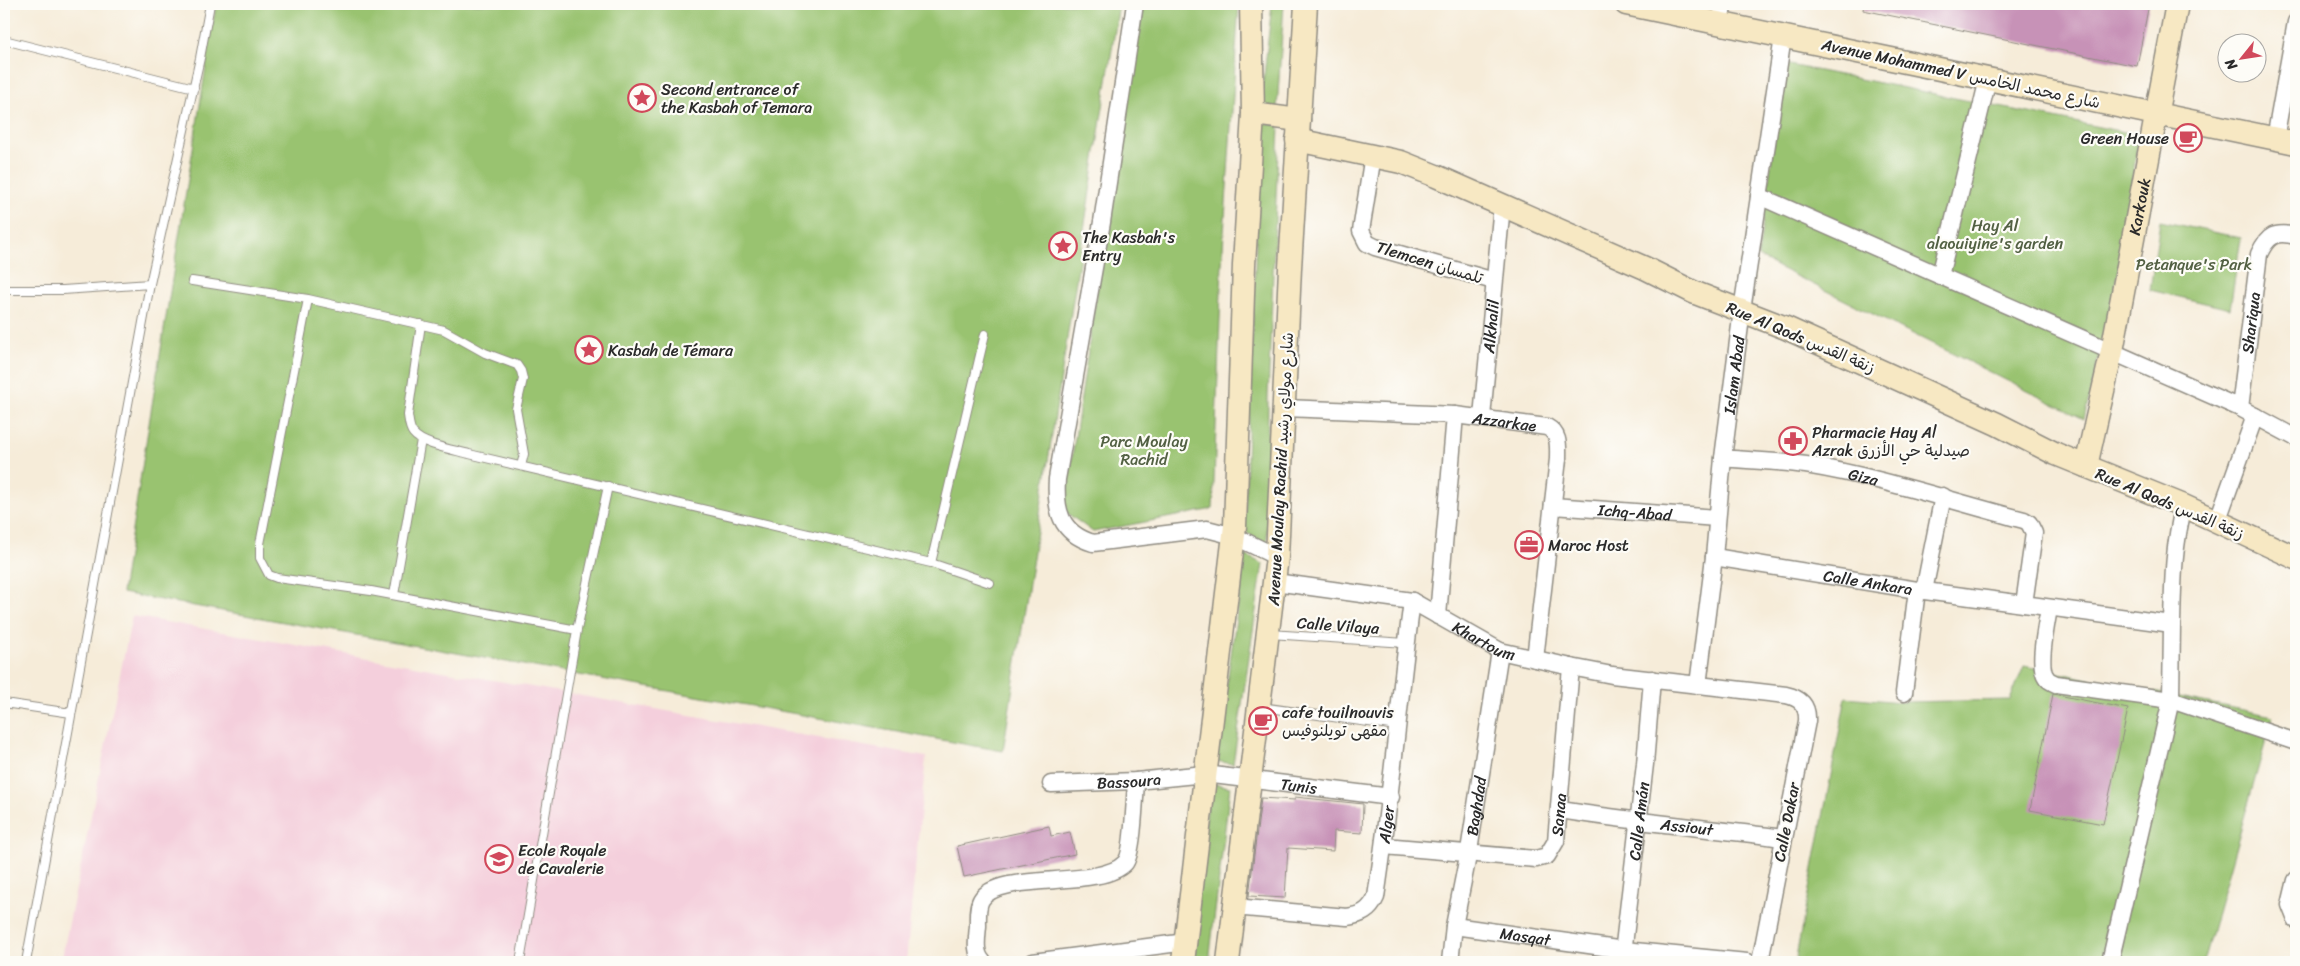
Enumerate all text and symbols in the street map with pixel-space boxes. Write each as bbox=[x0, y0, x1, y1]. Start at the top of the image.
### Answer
street label: Avenue Mohammed V شارع محمد الخامس bbox=[1818, 30, 2103, 117]
north arrow bbox=[2218, 32, 2268, 82]
text: N bbox=[2218, 54, 2245, 76]
place label: Second entrance of the Kasbah of Temara bbox=[661, 75, 812, 122]
place icon: Second entrance of the Kasbah of Temara bbox=[627, 83, 657, 113]
cafe icon: Green House bbox=[2173, 123, 2203, 153]
place label: Green House bbox=[2081, 124, 2169, 153]
street label: Karkouk bbox=[2120, 175, 2159, 238]
park label: Hay Al alaouiyine's garden bbox=[1927, 211, 2063, 258]
place label: The Kasbah's Entry bbox=[1082, 223, 1176, 270]
place icon: The Kasbah's Entry bbox=[1048, 231, 1078, 261]
street label: Tlemcen تلمسان bbox=[1373, 232, 1487, 293]
park label: Petanque's Park bbox=[2136, 250, 2252, 279]
street label: Shariqua bbox=[2233, 290, 2269, 355]
street label: Rue Al Qods زنقة القدس bbox=[1722, 293, 1880, 382]
street label: Alkhalil bbox=[1474, 298, 1508, 355]
street label: Avenue Moulay Rachid شارع مولاي رشيد bbox=[1259, 332, 1302, 607]
street label: Islam Abad bbox=[1715, 333, 1754, 417]
place icon: Kasbah de Témara bbox=[574, 335, 604, 365]
place label: Kasbah de Témara bbox=[608, 336, 734, 365]
street label: Azzarkae bbox=[1469, 403, 1539, 441]
place label: Pharmacie Hay Al Azrak صيدلية حي الأزرق bbox=[1811, 418, 1970, 465]
pharmacy icon: Pharmacie Hay Al Azrak صيدلية حي الأزرق bbox=[1778, 426, 1808, 456]
park label: Parc Moulay Rachid bbox=[1100, 427, 1189, 474]
street label: Rue Al Qods زنقة القدس bbox=[2091, 459, 2249, 548]
street label: Giza bbox=[1846, 460, 1882, 495]
street label: Ichq-Abad bbox=[1596, 495, 1674, 530]
office icon: Maroc Host bbox=[1514, 530, 1544, 560]
place label: Maroc Host bbox=[1548, 531, 1629, 560]
street label: Calle Ankara bbox=[1821, 561, 1915, 604]
street label: Calle Vilaya bbox=[1296, 608, 1381, 643]
street label: Khartoum bbox=[1447, 613, 1518, 669]
place label: cafe touilnouvis مقهى تويلنوفيس bbox=[1282, 698, 1394, 745]
cafe icon: cafe touilnouvis مقهى تويلنوفيس bbox=[1248, 706, 1278, 736]
street label: Bassoura bbox=[1096, 765, 1162, 797]
street label: Tunis bbox=[1279, 769, 1319, 803]
street label: Baghdad bbox=[1458, 773, 1496, 838]
street label: Calle Dakar bbox=[1765, 779, 1809, 864]
street label: Calle Amán bbox=[1620, 780, 1658, 862]
street label: Sanaa bbox=[1542, 792, 1575, 837]
street label: Alger bbox=[1370, 802, 1403, 846]
street label: Assiout bbox=[1658, 809, 1715, 844]
place label: Ecole Royale de Cavalerie bbox=[518, 836, 607, 883]
school or university icon: Ecole Royale de Cavalerie bbox=[484, 844, 514, 874]
street label: Masqat bbox=[1498, 919, 1553, 955]

